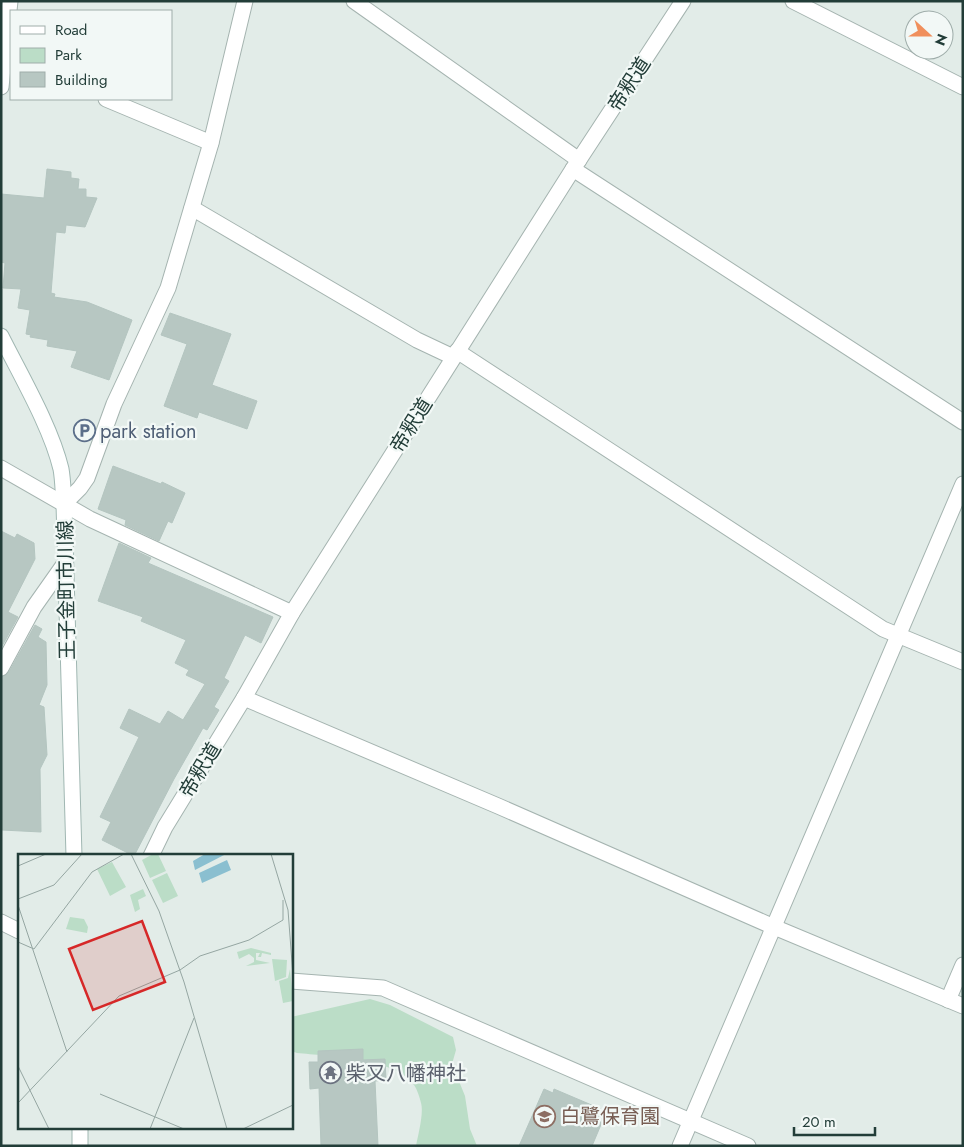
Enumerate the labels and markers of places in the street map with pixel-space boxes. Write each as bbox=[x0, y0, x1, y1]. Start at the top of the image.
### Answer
place label: park station bbox=[100, 417, 197, 446]
parking icon: park station bbox=[72, 419, 96, 443]
place label: 柴又八幡神社 bbox=[346, 1059, 466, 1088]
temple icon: 柴又八幡神社 bbox=[318, 1061, 342, 1085]
place label: 白鷺保育園 bbox=[560, 1102, 660, 1131]
school or university icon: 白鷺保育園 bbox=[532, 1104, 556, 1128]

